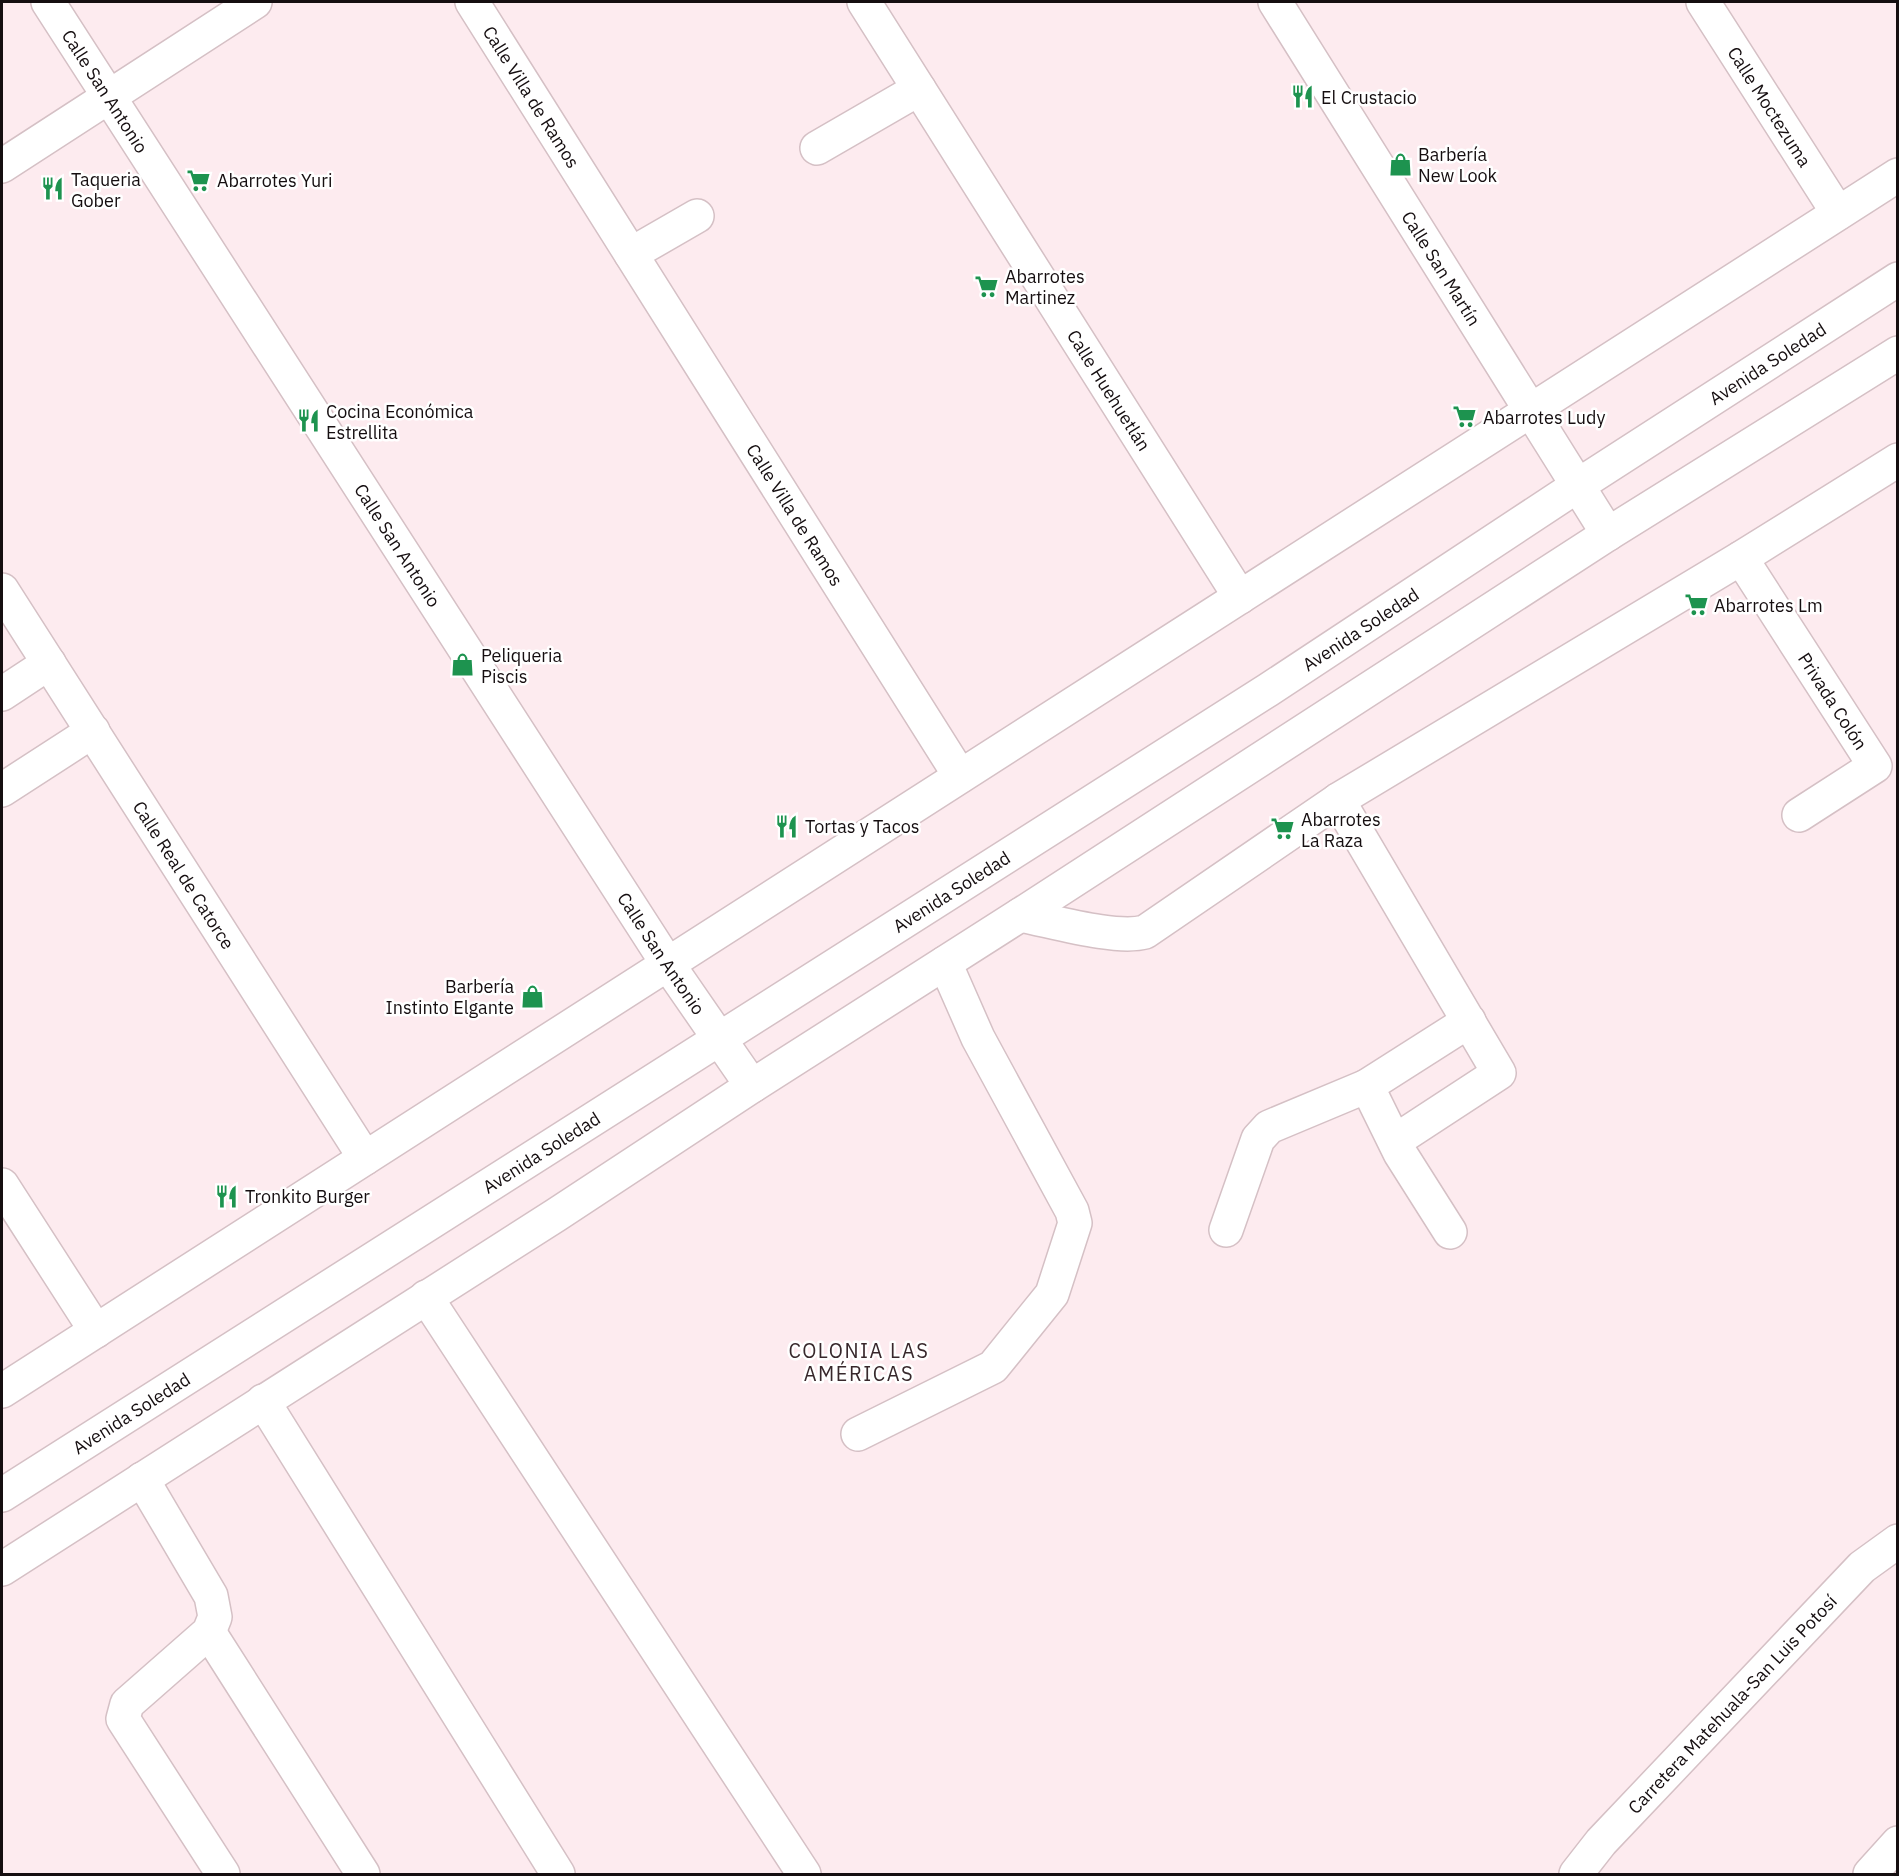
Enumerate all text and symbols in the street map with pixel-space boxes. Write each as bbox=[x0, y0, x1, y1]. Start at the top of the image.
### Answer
street label: Calle Villa de Ramos bbox=[478, 21, 585, 172]
street label: Calle San Antonio bbox=[57, 25, 154, 157]
street label: Calle Moctezuma bbox=[1723, 42, 1817, 171]
restaurant icon: El Crustacio bbox=[1290, 84, 1316, 110]
place label: El Crustacio bbox=[1321, 86, 1417, 109]
place label: Barbería New Look bbox=[1418, 143, 1498, 187]
shop icon: Barbería New Look bbox=[1387, 151, 1413, 177]
supermarket icon: Abarrotes Yuri bbox=[186, 167, 212, 193]
place label: Taqueria Gober bbox=[71, 168, 141, 212]
place label: Abarrotes Yuri bbox=[217, 169, 332, 192]
restaurant icon: Taqueria Gober bbox=[40, 176, 66, 202]
street label: Calle San Martín bbox=[1397, 206, 1486, 330]
place label: Abarrotes Martinez bbox=[1005, 265, 1085, 309]
supermarket icon: Abarrotes Martinez bbox=[974, 273, 1000, 299]
street label: Avenida Soledad bbox=[1704, 317, 1830, 409]
street label: Calle Huehuetlán bbox=[1062, 325, 1156, 455]
place label: Cocina Económica Estrellita bbox=[326, 400, 474, 444]
supermarket icon: Abarrotes Ludy bbox=[1452, 404, 1478, 430]
place label: Abarrotes Ludy bbox=[1483, 406, 1605, 429]
restaurant icon: Cocina Económica Estrellita bbox=[295, 408, 321, 434]
street label: Calle Villa de Ramos bbox=[742, 439, 849, 590]
street label: Calle San Antonio bbox=[350, 479, 446, 611]
street label: Avenida Soledad bbox=[1298, 582, 1423, 676]
supermarket icon: Abarrotes Lm bbox=[1683, 592, 1709, 618]
place label: Abarrotes Lm bbox=[1714, 594, 1823, 617]
place label: Peliqueria Piscis bbox=[481, 644, 562, 688]
street label: Privada Colón bbox=[1793, 648, 1873, 754]
shop icon: Peliqueria Piscis bbox=[450, 652, 476, 678]
street label: Calle Real de Catorce bbox=[128, 796, 240, 953]
place label: Abarrotes La Raza bbox=[1301, 808, 1381, 852]
restaurant icon: Tortas y Tacos bbox=[774, 813, 800, 839]
place label: Tortas y Tacos bbox=[805, 815, 920, 838]
supermarket icon: Abarrotes La Raza bbox=[1270, 816, 1296, 842]
street label: Avenida Soledad bbox=[888, 845, 1014, 937]
street label: Calle San Antonio bbox=[613, 888, 711, 1019]
place label: Barbería Instinto Elgante bbox=[386, 975, 514, 1019]
shop icon: Barbería Instinto Elgante bbox=[519, 983, 545, 1009]
street label: Avenida Soledad bbox=[478, 1106, 604, 1198]
restaurant icon: Tronkito Burger bbox=[214, 1183, 240, 1209]
place label: Tronkito Burger bbox=[245, 1185, 370, 1208]
district label: COLONIA LAS AMÉRICAS bbox=[789, 1337, 929, 1387]
street label: Avenida Soledad bbox=[68, 1367, 194, 1459]
street label: Carretera Matehuala-San Luis Potosí bbox=[1623, 1589, 1842, 1818]

